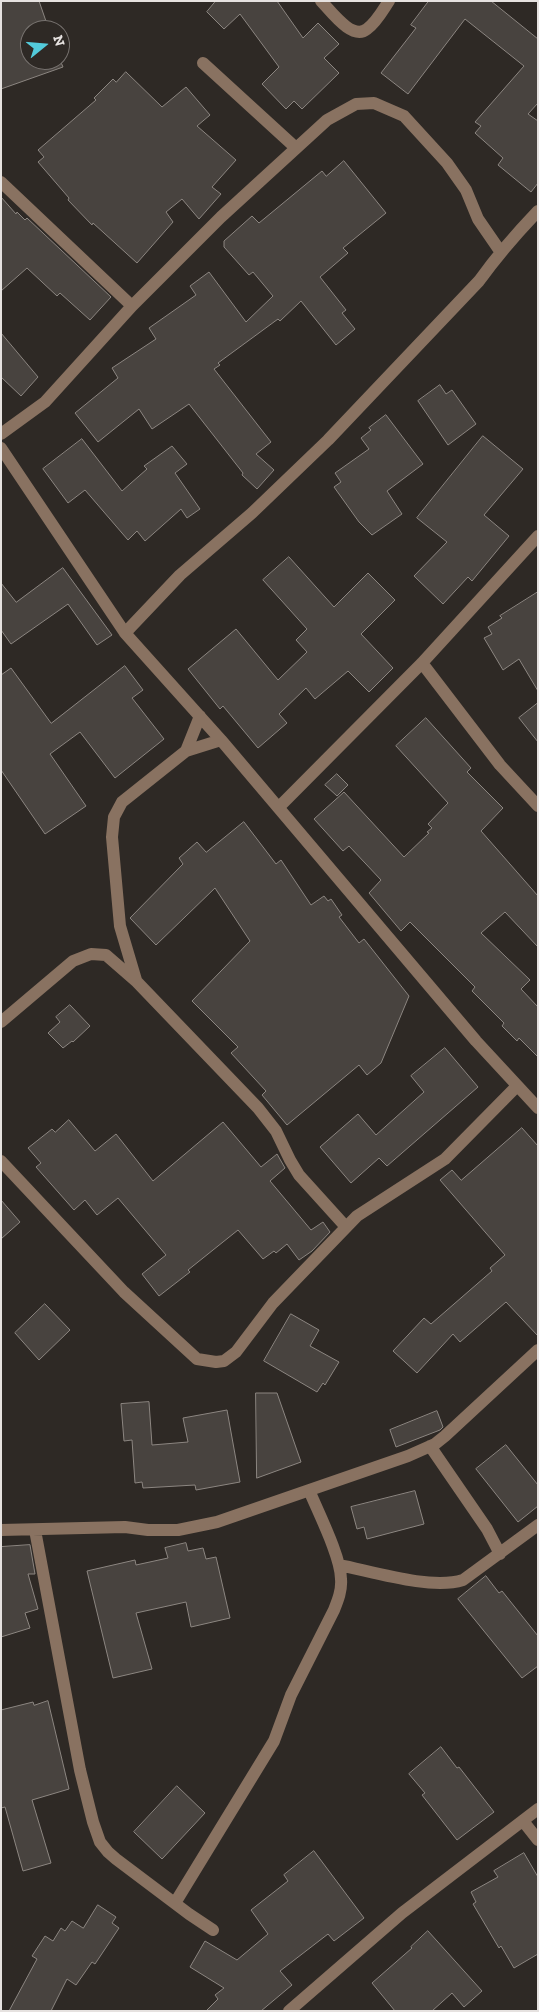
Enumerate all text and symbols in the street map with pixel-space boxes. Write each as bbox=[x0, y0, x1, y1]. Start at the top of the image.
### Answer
north arrow bbox=[20, 20, 70, 70]
text: N bbox=[49, 33, 69, 48]

